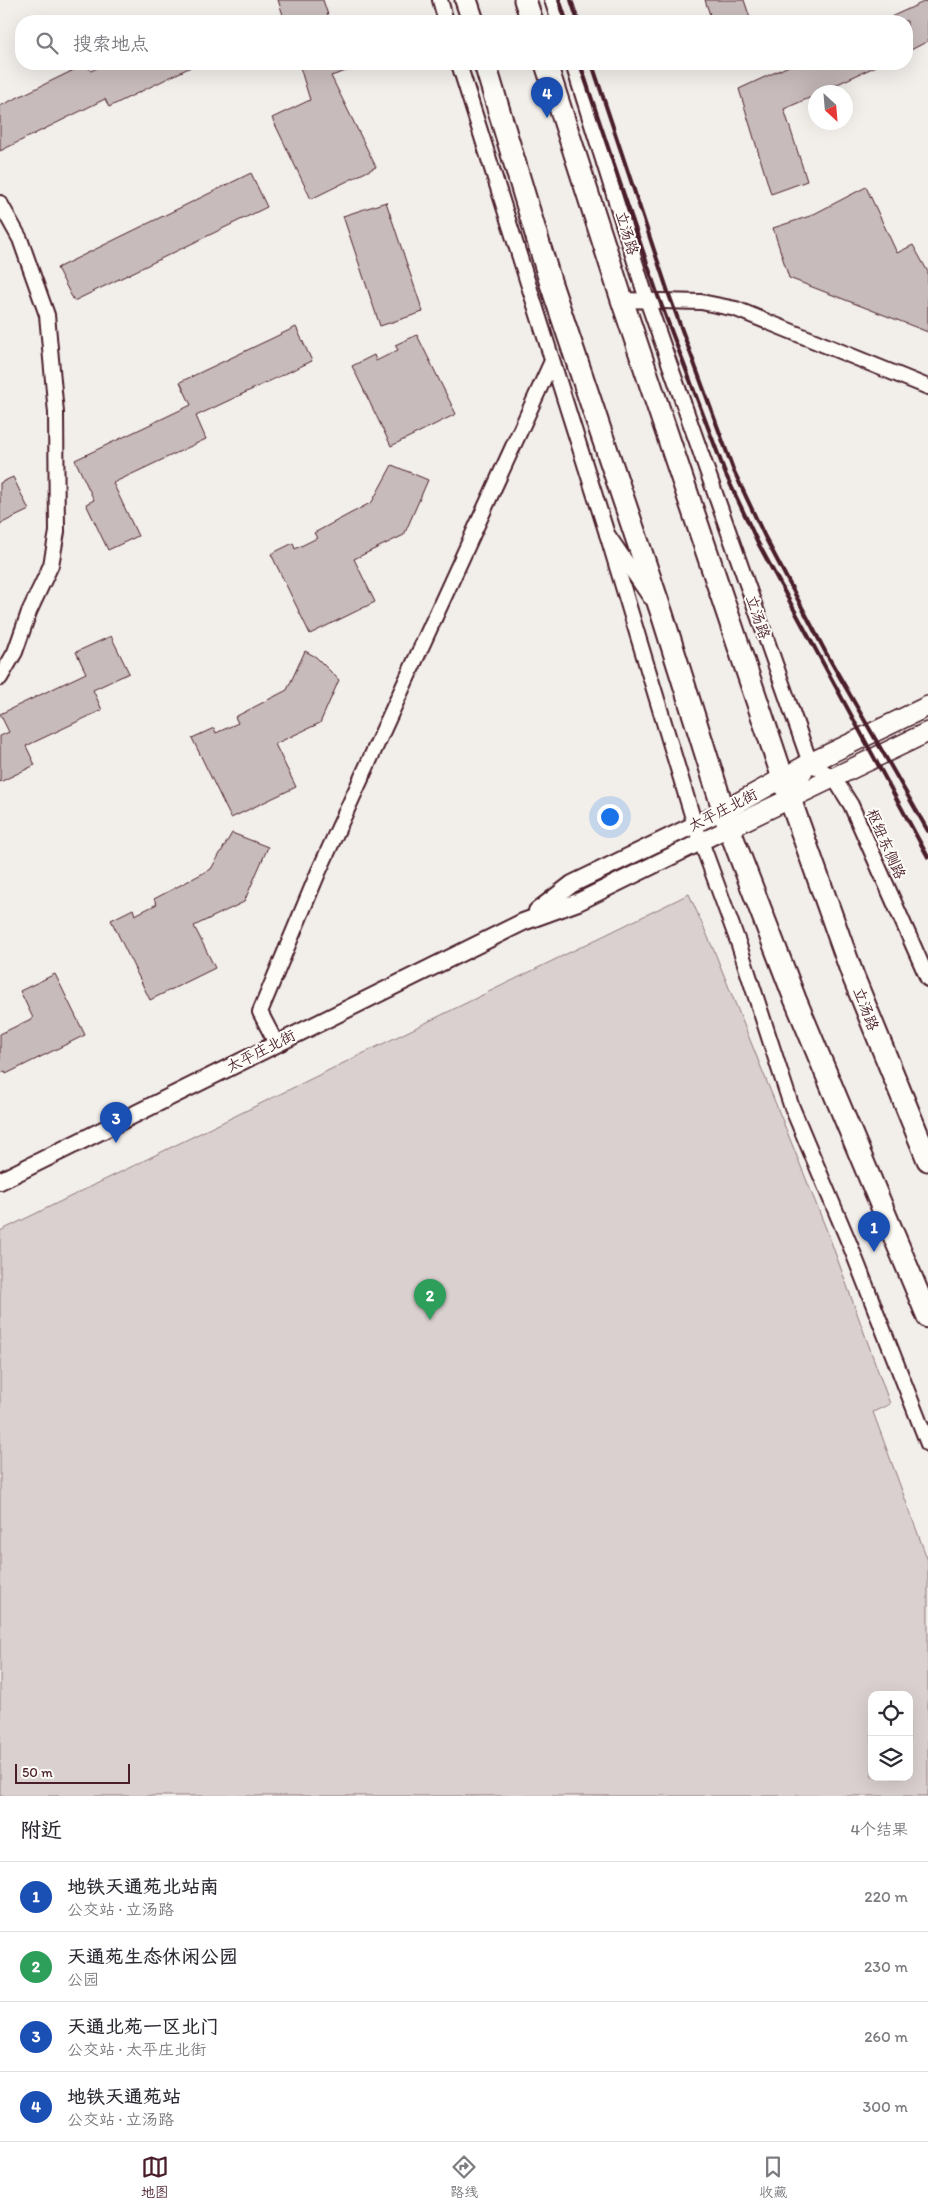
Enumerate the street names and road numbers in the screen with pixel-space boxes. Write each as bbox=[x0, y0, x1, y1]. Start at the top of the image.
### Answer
street label: 立汤路 bbox=[612, 209, 642, 257]
street label: 立汤路 bbox=[742, 593, 774, 641]
street label: 太平庄北街 bbox=[685, 785, 761, 835]
street label: 枢纽东侧路 bbox=[863, 806, 909, 882]
street label: 立汤路 bbox=[850, 985, 882, 1033]
street label: 太平庄北街 bbox=[223, 1026, 299, 1076]

